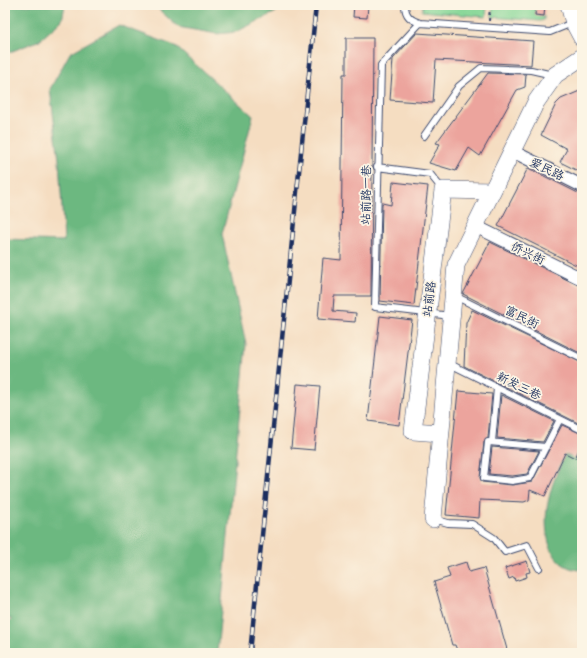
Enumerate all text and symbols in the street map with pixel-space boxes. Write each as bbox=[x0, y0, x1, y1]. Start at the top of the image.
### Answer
street label: 爱民路 bbox=[526, 151, 568, 187]
street label: 站前路一巷 bbox=[354, 165, 378, 225]
street label: 侨兴街 bbox=[507, 235, 549, 271]
street label: 站前路 bbox=[416, 280, 442, 318]
street label: 富民街 bbox=[501, 299, 543, 335]
street label: 新发三巷 bbox=[493, 366, 545, 406]

